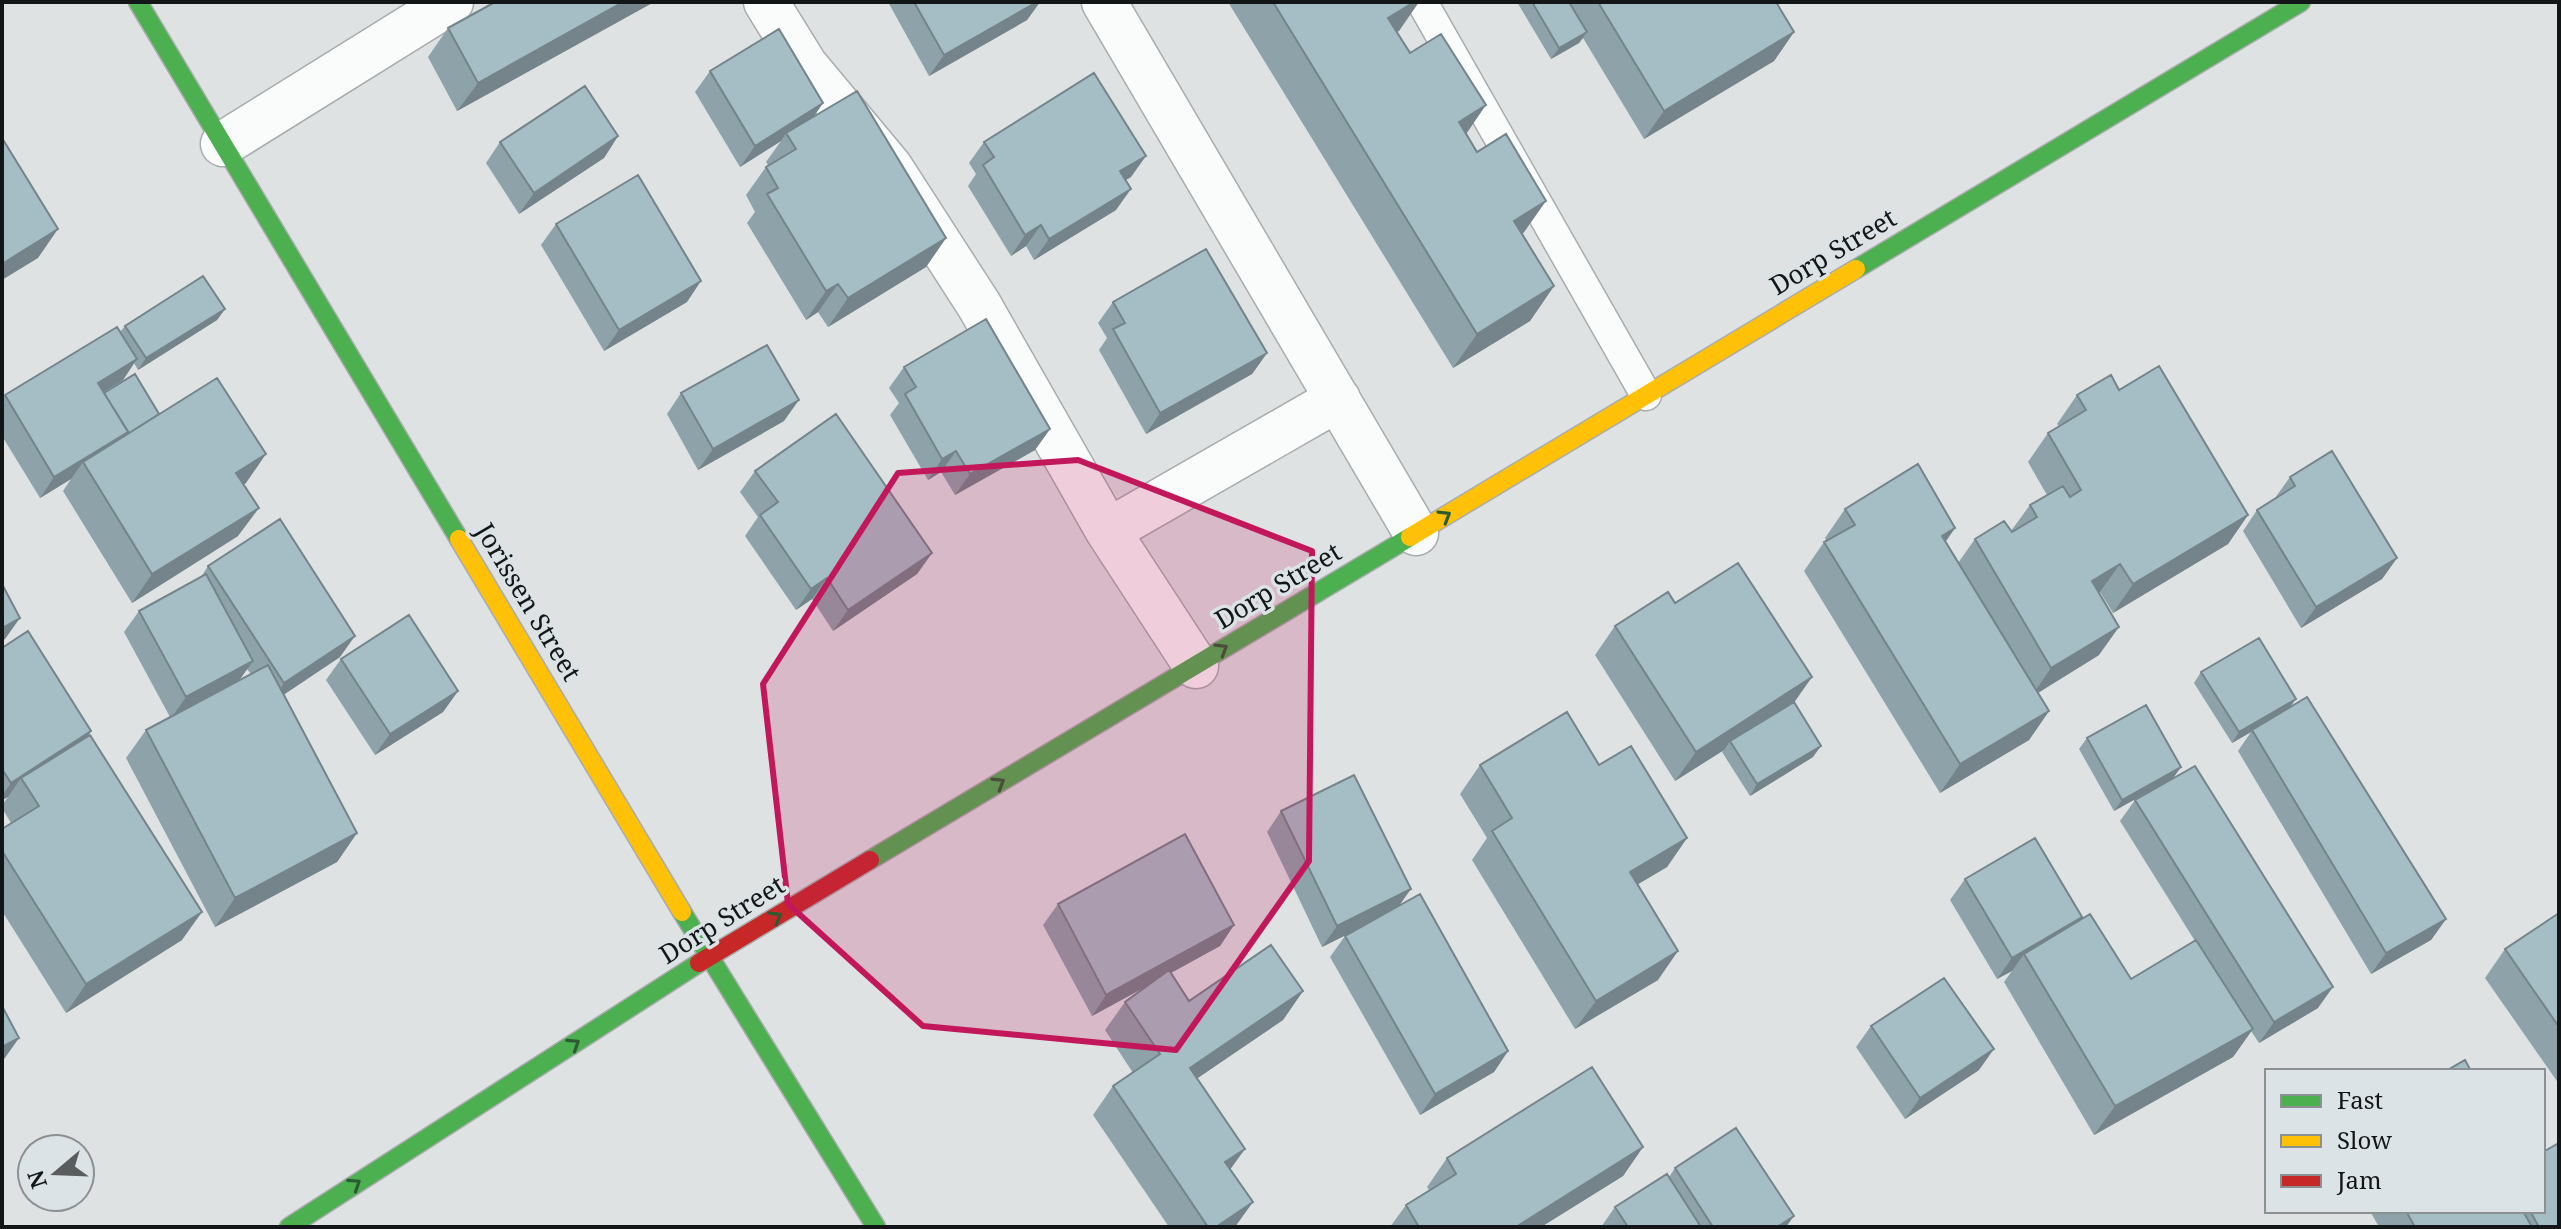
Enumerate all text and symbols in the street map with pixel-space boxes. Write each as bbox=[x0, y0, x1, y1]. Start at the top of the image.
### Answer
street label: Dorp Street bbox=[1763, 199, 1902, 303]
one-way arrow bbox=[1436, 510, 1451, 526]
street label: Jorissen Street bbox=[467, 515, 590, 687]
street label: Dorp Street bbox=[1208, 533, 1347, 637]
one-way arrow bbox=[1213, 644, 1228, 659]
one-way arrow bbox=[990, 777, 1005, 793]
street label: Dorp Street bbox=[652, 866, 791, 972]
one-way arrow bbox=[767, 911, 782, 927]
one-way arrow bbox=[565, 1038, 580, 1053]
legend bbox=[2265, 1069, 2545, 1213]
text: Fast bbox=[2337, 1083, 2383, 1116]
text: Slow bbox=[2337, 1123, 2392, 1156]
north arrow bbox=[16, 1133, 96, 1213]
text: Jam bbox=[2336, 1163, 2382, 1196]
text: N bbox=[19, 1167, 53, 1193]
one-way arrow bbox=[346, 1179, 361, 1194]

